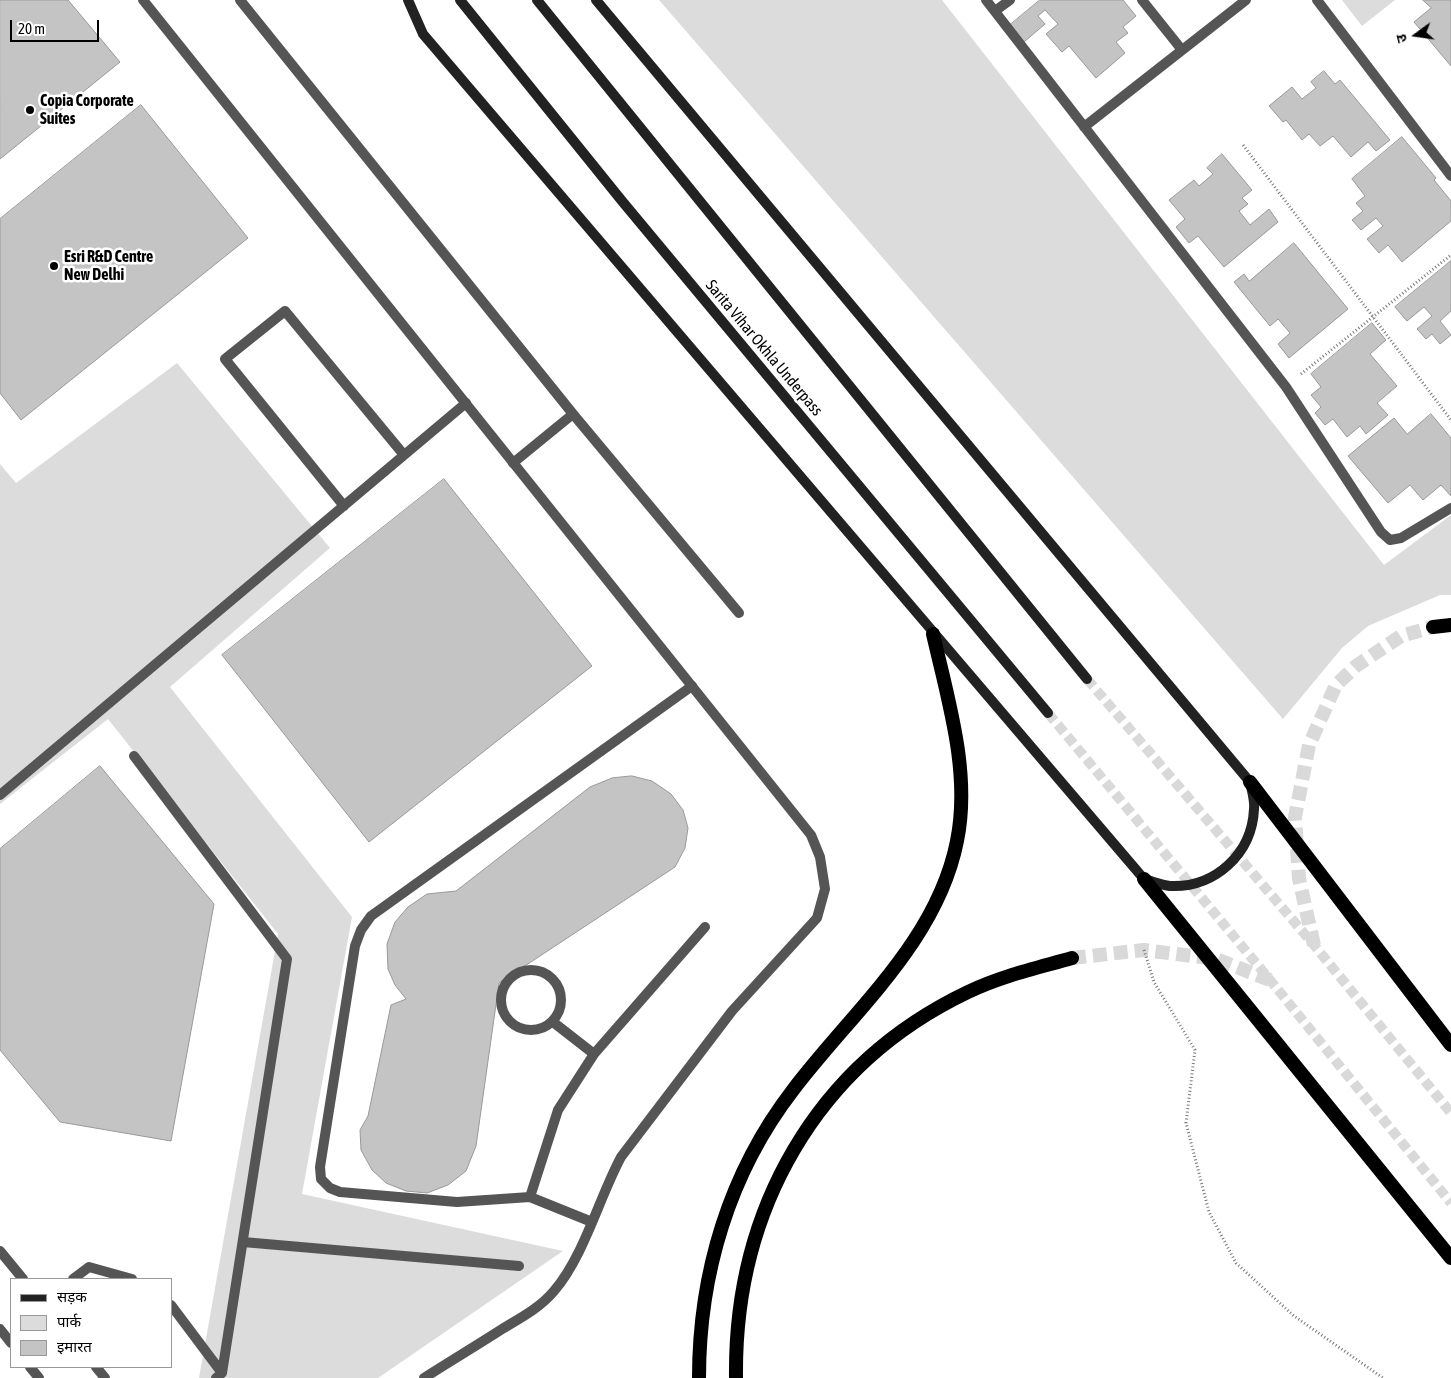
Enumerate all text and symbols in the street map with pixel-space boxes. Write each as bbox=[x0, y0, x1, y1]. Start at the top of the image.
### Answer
scale bar bbox=[12, 10, 101, 42]
north arrow bbox=[1391, 10, 1441, 60]
text: 20 m bbox=[18, 20, 45, 37]
text: उ bbox=[1393, 33, 1410, 45]
place label: Copia Corporate Suites bbox=[40, 91, 134, 129]
marker: Copia Corporate Suites bbox=[24, 104, 36, 116]
place label: Esri R&D Centre New Delhi bbox=[64, 247, 153, 285]
marker: Esri R&D Centre New Delhi bbox=[48, 260, 60, 272]
street label: Sarita Vihar Okhla Underpass bbox=[702, 276, 826, 420]
legend bbox=[10, 1278, 172, 1368]
text: सड़क bbox=[57, 1288, 87, 1305]
text: पार्क bbox=[57, 1313, 81, 1330]
text: इमारत bbox=[57, 1338, 92, 1355]

